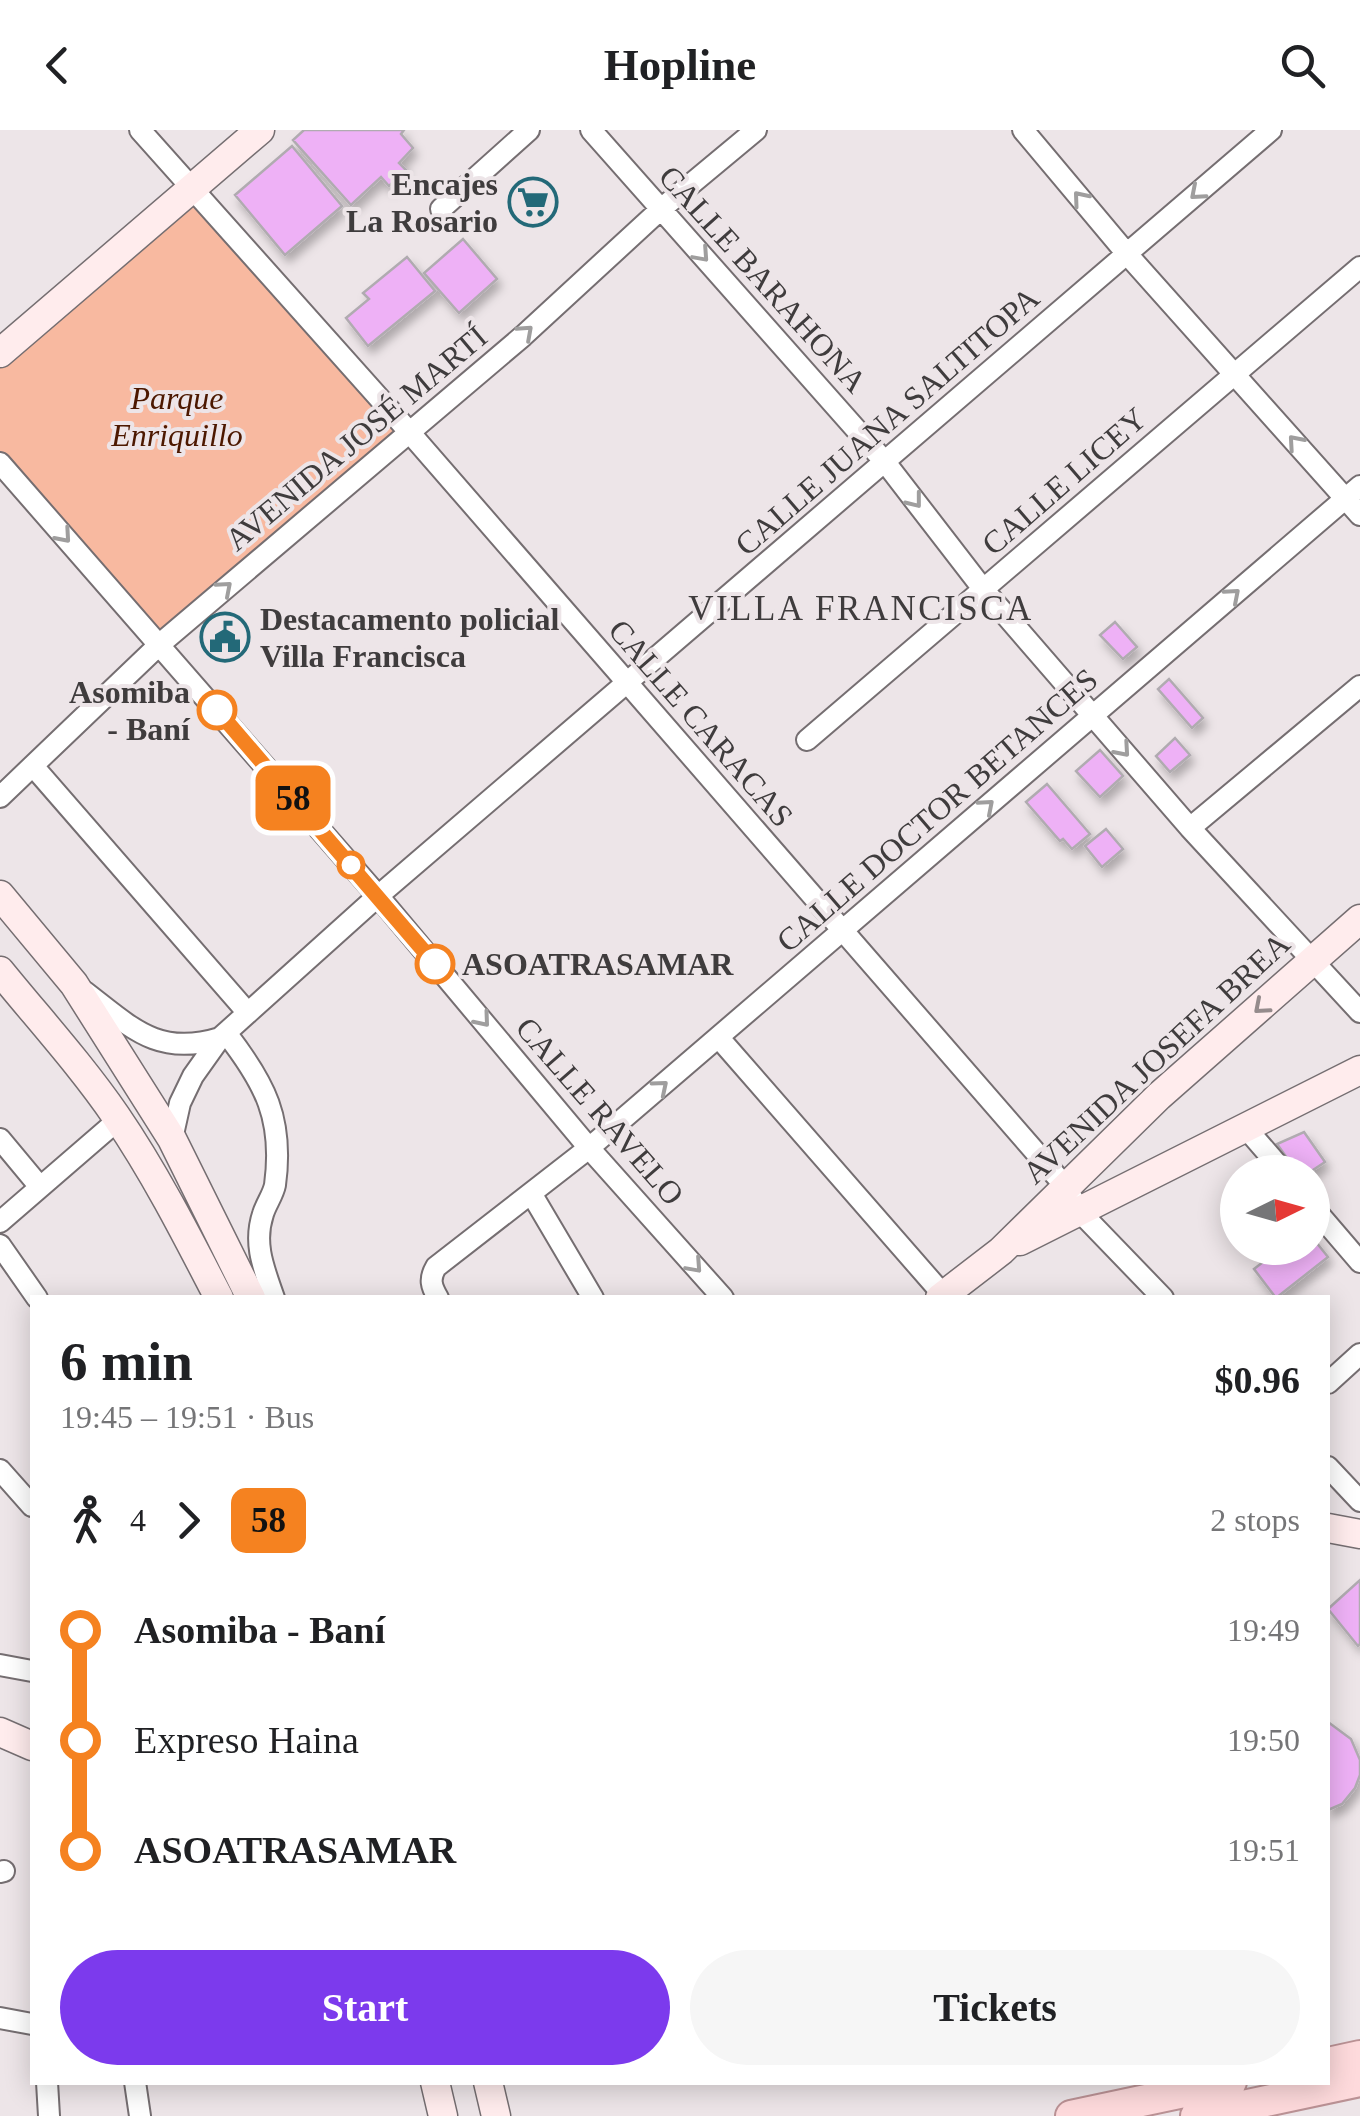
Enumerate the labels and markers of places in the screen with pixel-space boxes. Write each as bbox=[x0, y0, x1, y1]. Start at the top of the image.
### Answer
place label: Encajes La Rosario bbox=[346, 166, 498, 239]
supermarket icon: Encajes La Rosario bbox=[507, 176, 559, 228]
place label: Destacamento policial Villa Francisca bbox=[260, 601, 560, 674]
public building icon: Destacamento policial Villa Francisca bbox=[199, 611, 251, 663]
place label: Asomiba - Baní bbox=[69, 674, 191, 747]
marker: Asomiba - Baní bbox=[198, 691, 236, 729]
unlabelled marker bbox=[338, 852, 364, 878]
marker: ASOATRASAMAR bbox=[416, 945, 454, 983]
place label: ASOATRASAMAR bbox=[462, 946, 734, 982]

